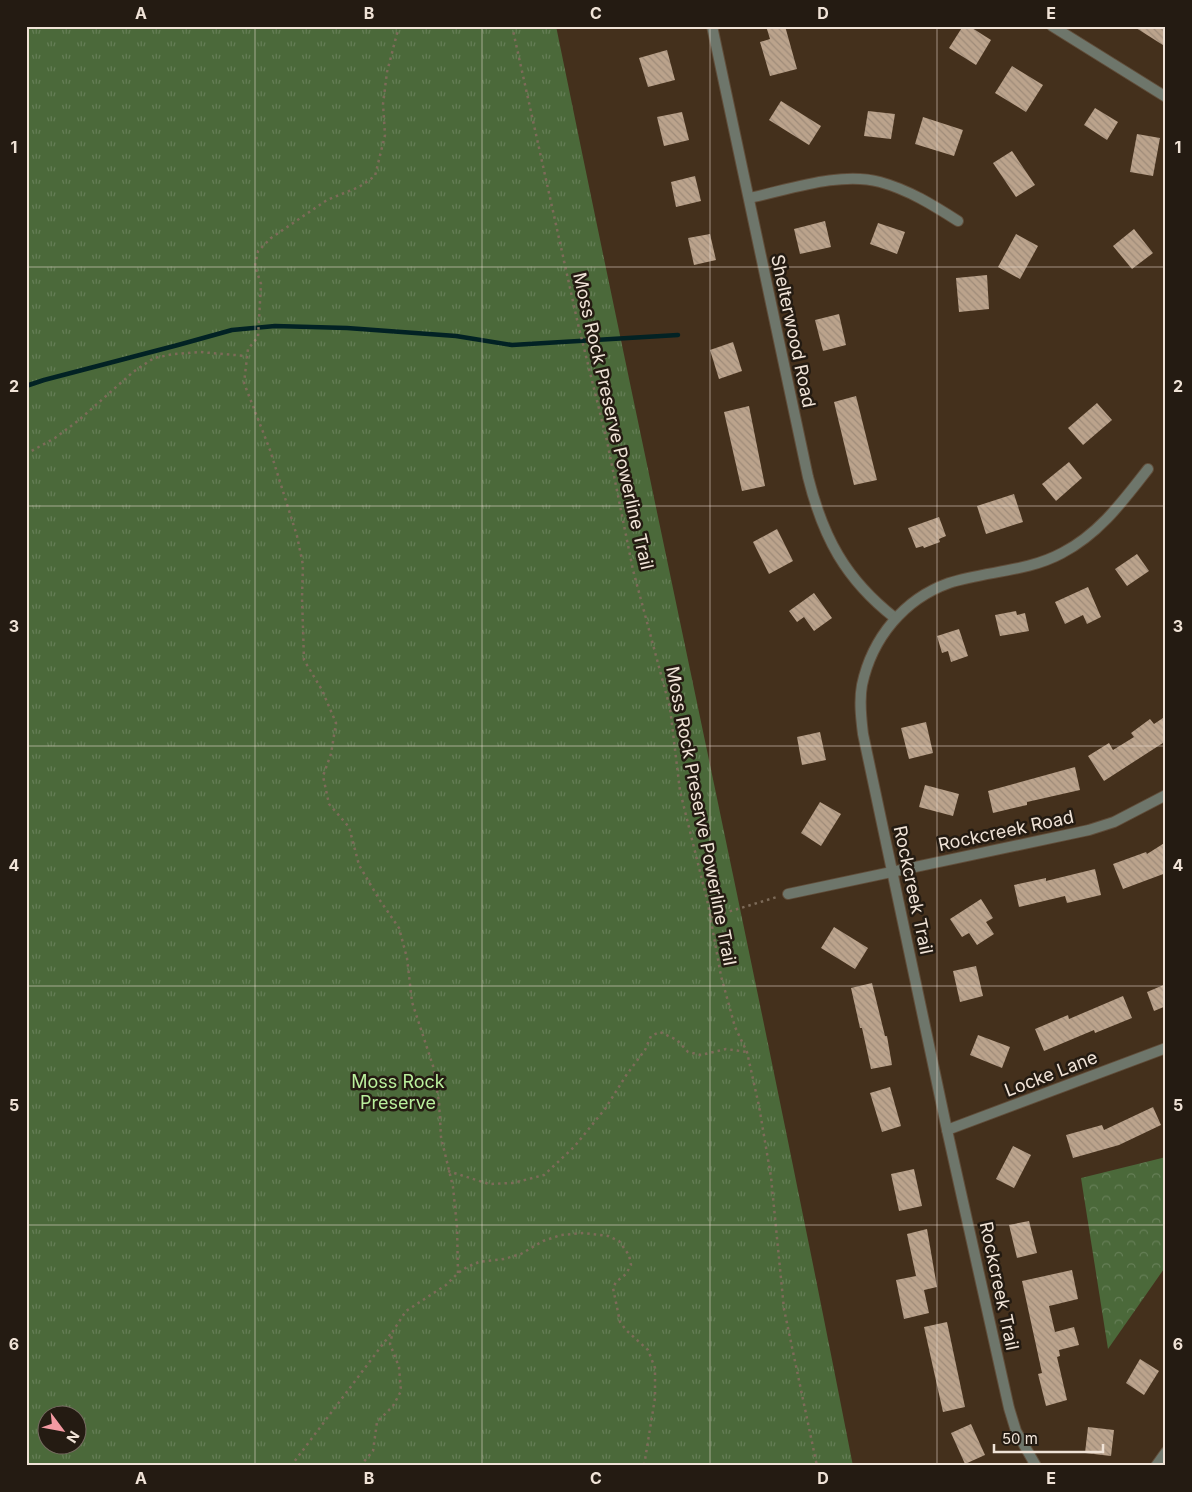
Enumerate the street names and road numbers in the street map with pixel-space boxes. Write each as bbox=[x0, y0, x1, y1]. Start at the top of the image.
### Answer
street label: Shelterwood Road bbox=[767, 252, 820, 409]
street label: Moss Rock Preserve Powerline Trail bbox=[569, 270, 658, 571]
street label: Moss Rock Preserve Powerline Trail bbox=[662, 665, 741, 967]
street label: Rockcreek Road bbox=[936, 806, 1076, 855]
street label: Rockcreek Trail bbox=[890, 824, 937, 956]
street label: Locke Lane bbox=[1001, 1046, 1100, 1101]
street label: Rockcreek Trail bbox=[976, 1220, 1023, 1352]

